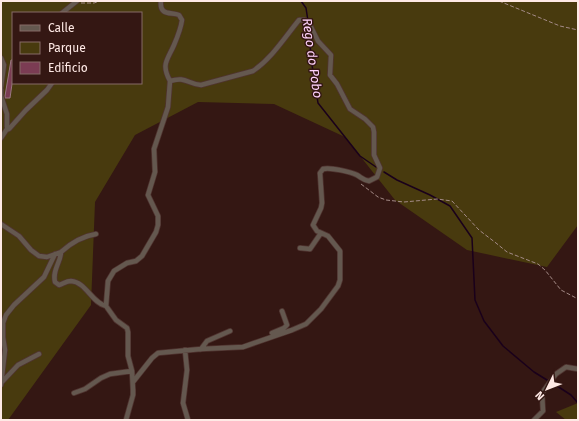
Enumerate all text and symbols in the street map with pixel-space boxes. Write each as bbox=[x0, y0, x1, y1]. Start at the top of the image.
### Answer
legend bbox=[12, 12, 142, 84]
water label: Rego do Pobo bbox=[299, 17, 326, 99]
text: Calle bbox=[48, 21, 75, 35]
text: Parque bbox=[48, 41, 86, 55]
text: Edificio bbox=[48, 61, 88, 75]
north arrow bbox=[527, 369, 567, 409]
text: N bbox=[533, 388, 547, 403]

